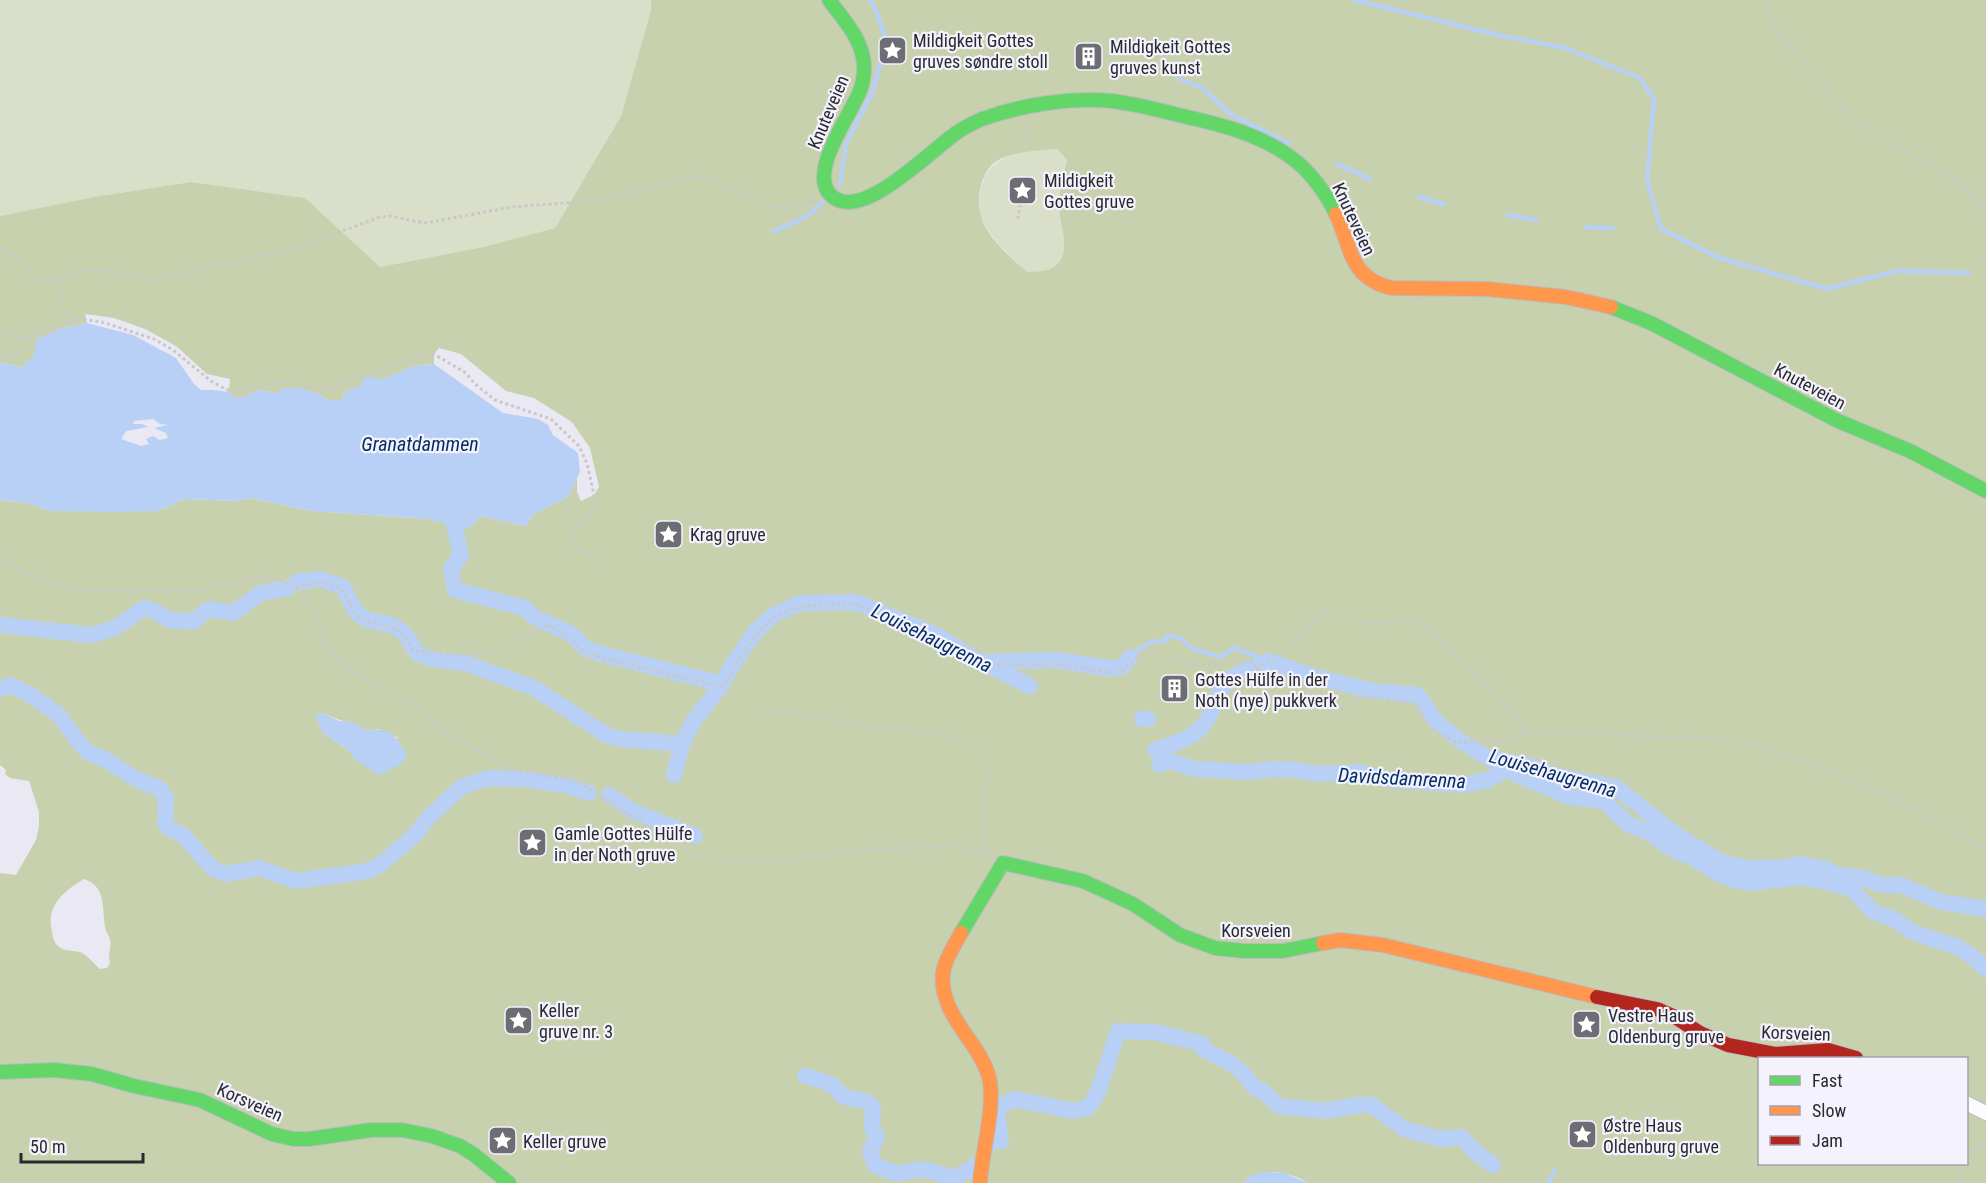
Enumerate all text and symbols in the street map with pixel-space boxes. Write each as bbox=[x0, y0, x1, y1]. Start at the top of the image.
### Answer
place label: Mildigkeit Gottes gruves søndre stoll bbox=[913, 30, 1048, 72]
place icon: Mildigkeit Gottes gruves søndre stoll bbox=[876, 34, 908, 66]
place label: Mildigkeit Gottes gruves kunst bbox=[1110, 36, 1231, 78]
building icon: Mildigkeit Gottes gruves kunst bbox=[1073, 40, 1105, 72]
street label: Knuteveien bbox=[803, 72, 853, 152]
place label: Mildigkeit Gottes gruve bbox=[1044, 170, 1134, 212]
place icon: Mildigkeit Gottes gruve bbox=[1007, 174, 1039, 206]
street label: Knuteveien bbox=[1328, 179, 1380, 259]
street label: Knuteveien bbox=[1771, 358, 1849, 414]
water label: Granatdammen bbox=[361, 432, 479, 456]
place icon: Krag gruve bbox=[653, 518, 685, 550]
place label: Krag gruve bbox=[690, 524, 766, 545]
water label: Louisehaugrenna bbox=[868, 598, 996, 678]
place label: Gottes Hülfe in der Noth (nye) pukkverk bbox=[1195, 669, 1337, 712]
building icon: Gottes Hülfe in der Noth (nye) pukkverk bbox=[1158, 673, 1190, 705]
water label: Louisehaugrenna bbox=[1487, 743, 1619, 803]
water label: Davidsdamrenna bbox=[1338, 763, 1466, 793]
place label: Gamle Gottes Hülfe in der Noth gruve bbox=[554, 823, 693, 865]
place icon: Gamle Gottes Hülfe in der Noth gruve bbox=[517, 827, 549, 859]
street label: Korsveien bbox=[1221, 920, 1291, 941]
place label: Keller gruve nr. 3 bbox=[539, 1000, 613, 1042]
place icon: Keller gruve nr. 3 bbox=[502, 1004, 534, 1036]
place label: Vestre Haus Oldenburg gruve bbox=[1608, 1005, 1724, 1047]
place icon: Vestre Haus Oldenburg gruve bbox=[1571, 1009, 1603, 1041]
street label: Korsveien bbox=[1761, 1021, 1831, 1045]
legend bbox=[1758, 1057, 1968, 1165]
text: Fast bbox=[1812, 1070, 1843, 1091]
street label: Korsveien bbox=[214, 1078, 286, 1126]
text: Slow bbox=[1812, 1100, 1847, 1121]
place label: Østre Haus Oldenburg gruve bbox=[1603, 1115, 1719, 1157]
place icon: Østre Haus Oldenburg gruve bbox=[1566, 1119, 1598, 1151]
place icon: Keller gruve bbox=[486, 1125, 518, 1157]
scale bar bbox=[21, 1126, 142, 1164]
text: Jam bbox=[1812, 1130, 1843, 1151]
place label: Keller gruve bbox=[523, 1131, 606, 1152]
text: 50 m bbox=[30, 1136, 65, 1157]

